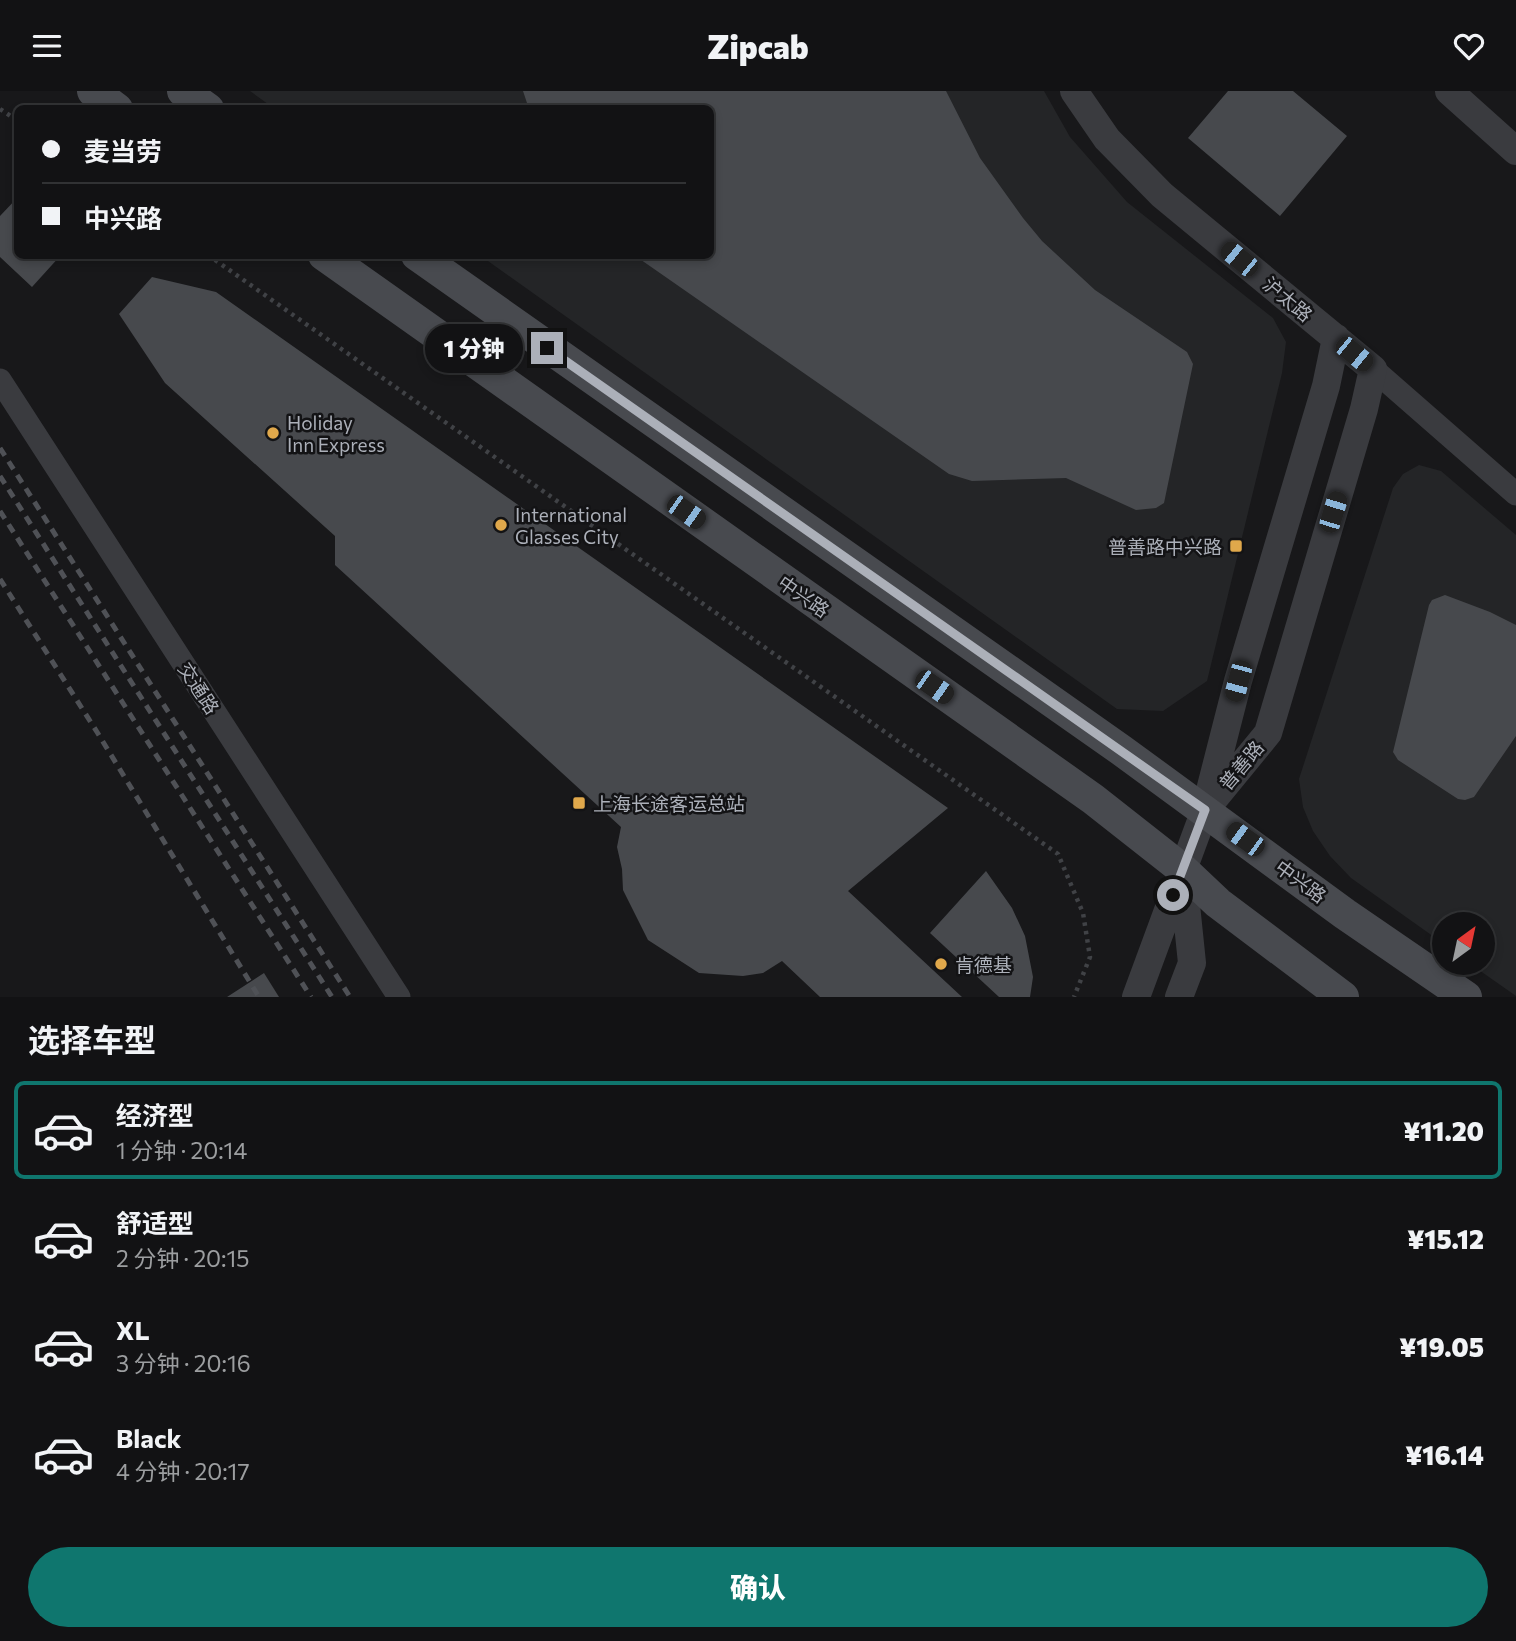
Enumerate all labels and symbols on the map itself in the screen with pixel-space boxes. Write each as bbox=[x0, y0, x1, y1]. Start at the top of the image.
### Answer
car bbox=[1217, 238, 1262, 280]
street label: 沪太路 bbox=[1259, 272, 1317, 326]
callout: 1 分钟 bbox=[424, 323, 522, 373]
route end bbox=[531, 332, 563, 364]
car bbox=[1332, 333, 1377, 375]
place label: Holiday Inn Express bbox=[287, 411, 385, 456]
marker: Holiday Inn Express bbox=[265, 425, 281, 441]
car bbox=[1317, 489, 1350, 535]
car bbox=[663, 491, 710, 533]
place label: International Glasses City bbox=[515, 503, 627, 548]
marker: International Glasses City bbox=[493, 517, 509, 533]
place label: 普善路中兴路 bbox=[1108, 535, 1222, 558]
marker: 普善路中兴路 bbox=[1228, 538, 1244, 554]
street label: 中兴路 bbox=[774, 570, 834, 622]
street label: 交通路 bbox=[174, 658, 224, 718]
car bbox=[1223, 658, 1254, 704]
car bbox=[911, 666, 958, 708]
street label: 普善路 bbox=[1214, 736, 1268, 794]
place label: 上海长途客运总站 bbox=[593, 792, 745, 815]
marker: 上海长途客运总站 bbox=[571, 795, 587, 811]
car bbox=[1222, 818, 1269, 860]
street label: 中兴路 bbox=[1271, 855, 1331, 907]
route start bbox=[1157, 879, 1189, 911]
north arrow bbox=[1432, 912, 1494, 975]
place label: 肯德基 bbox=[955, 953, 1012, 976]
marker: 肯德基 bbox=[933, 956, 949, 972]

